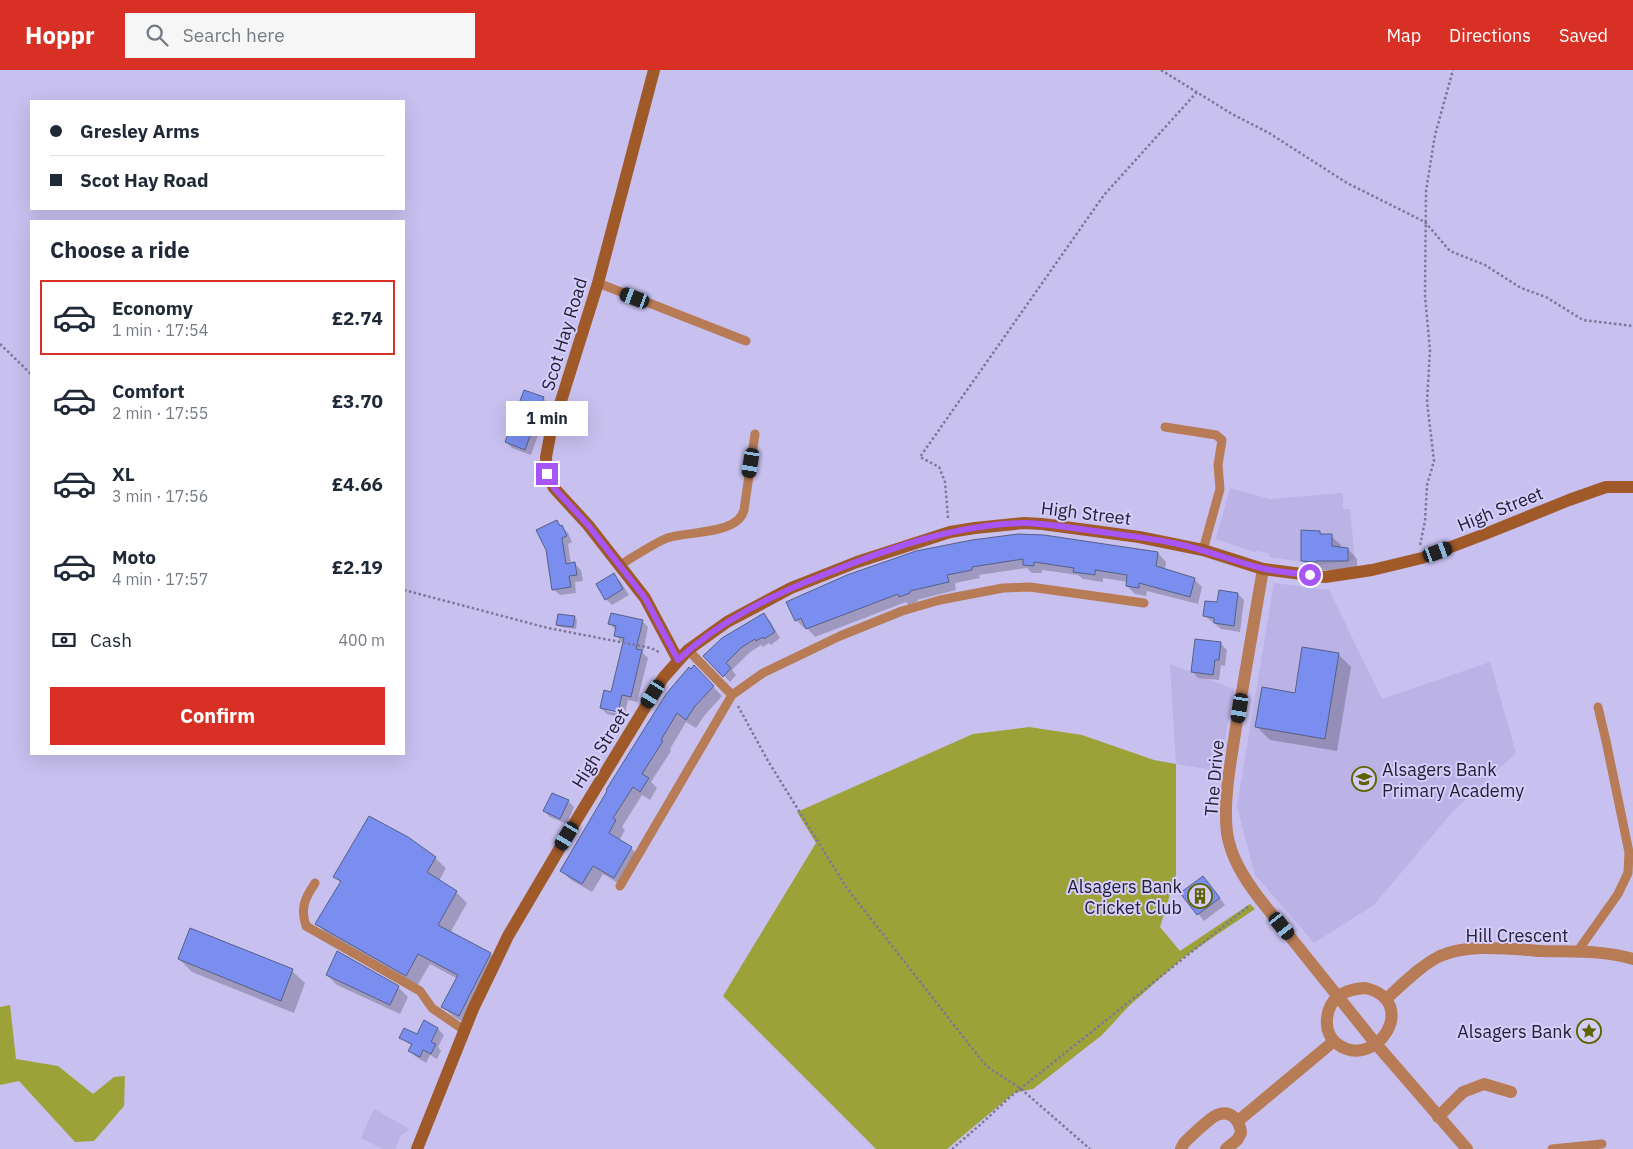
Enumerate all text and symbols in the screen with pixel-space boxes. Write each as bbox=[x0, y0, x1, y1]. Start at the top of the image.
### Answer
search box bbox=[125, 13, 475, 58]
text: Hoppr bbox=[25, 19, 95, 51]
icon: search bbox=[143, 21, 171, 49]
text: Search here bbox=[183, 23, 285, 47]
text: Map bbox=[1386, 24, 1421, 47]
text: Directions bbox=[1449, 24, 1531, 47]
text: Saved bbox=[1559, 24, 1608, 47]
text: Gresley Arms bbox=[80, 119, 200, 143]
text: Scot Hay Road bbox=[80, 168, 209, 192]
text: Choose a ride bbox=[50, 235, 190, 264]
street label: Scot Hay Road bbox=[536, 275, 592, 393]
car bbox=[618, 286, 651, 310]
icon: car bbox=[52, 295, 97, 340]
text: Economy bbox=[112, 296, 193, 320]
text: £2.74 bbox=[332, 306, 383, 330]
text: 1 min · 17:54 bbox=[112, 320, 208, 340]
icon: car bbox=[52, 378, 97, 423]
text: Comfort bbox=[112, 379, 185, 403]
text: £3.70 bbox=[332, 389, 383, 413]
callout: 1 min bbox=[506, 402, 588, 436]
text: 2 min · 17:55 bbox=[112, 403, 208, 423]
text: 1 min bbox=[526, 408, 568, 428]
car bbox=[741, 447, 760, 479]
icon: car bbox=[52, 461, 97, 506]
text: XL bbox=[112, 462, 135, 486]
route end bbox=[536, 463, 558, 485]
text: £4.66 bbox=[332, 472, 383, 496]
street label: High Street bbox=[1454, 481, 1546, 537]
text: 3 min · 17:56 bbox=[112, 486, 208, 506]
street label: High Street bbox=[1040, 496, 1132, 530]
car bbox=[1421, 540, 1454, 564]
icon: car bbox=[52, 544, 97, 589]
text: Moto bbox=[112, 545, 156, 569]
text: £2.19 bbox=[332, 555, 383, 579]
route start bbox=[1299, 564, 1321, 586]
text: 4 min · 17:57 bbox=[112, 569, 208, 589]
icon: cash bbox=[50, 626, 78, 654]
text: Cash bbox=[90, 628, 132, 652]
text: 400 m bbox=[338, 630, 385, 650]
car bbox=[638, 677, 667, 711]
button: Confirm bbox=[50, 687, 385, 745]
car bbox=[1230, 692, 1249, 724]
street label: High Street bbox=[566, 703, 634, 793]
street label: The Drive bbox=[1199, 739, 1229, 817]
place label: Alsagers Bank Primary Academy bbox=[1382, 758, 1524, 802]
school or university icon: Alsagers Bank Primary Academy bbox=[1351, 766, 1377, 792]
car bbox=[552, 819, 581, 853]
place label: Alsagers Bank Cricket Club bbox=[1067, 875, 1183, 919]
building icon: Alsagers Bank Cricket Club bbox=[1187, 883, 1213, 909]
car bbox=[1266, 910, 1297, 942]
street label: Hill Crescent bbox=[1466, 924, 1568, 947]
place icon: Alsagers Bank bbox=[1576, 1018, 1602, 1044]
place label: Alsagers Bank bbox=[1457, 1020, 1573, 1043]

